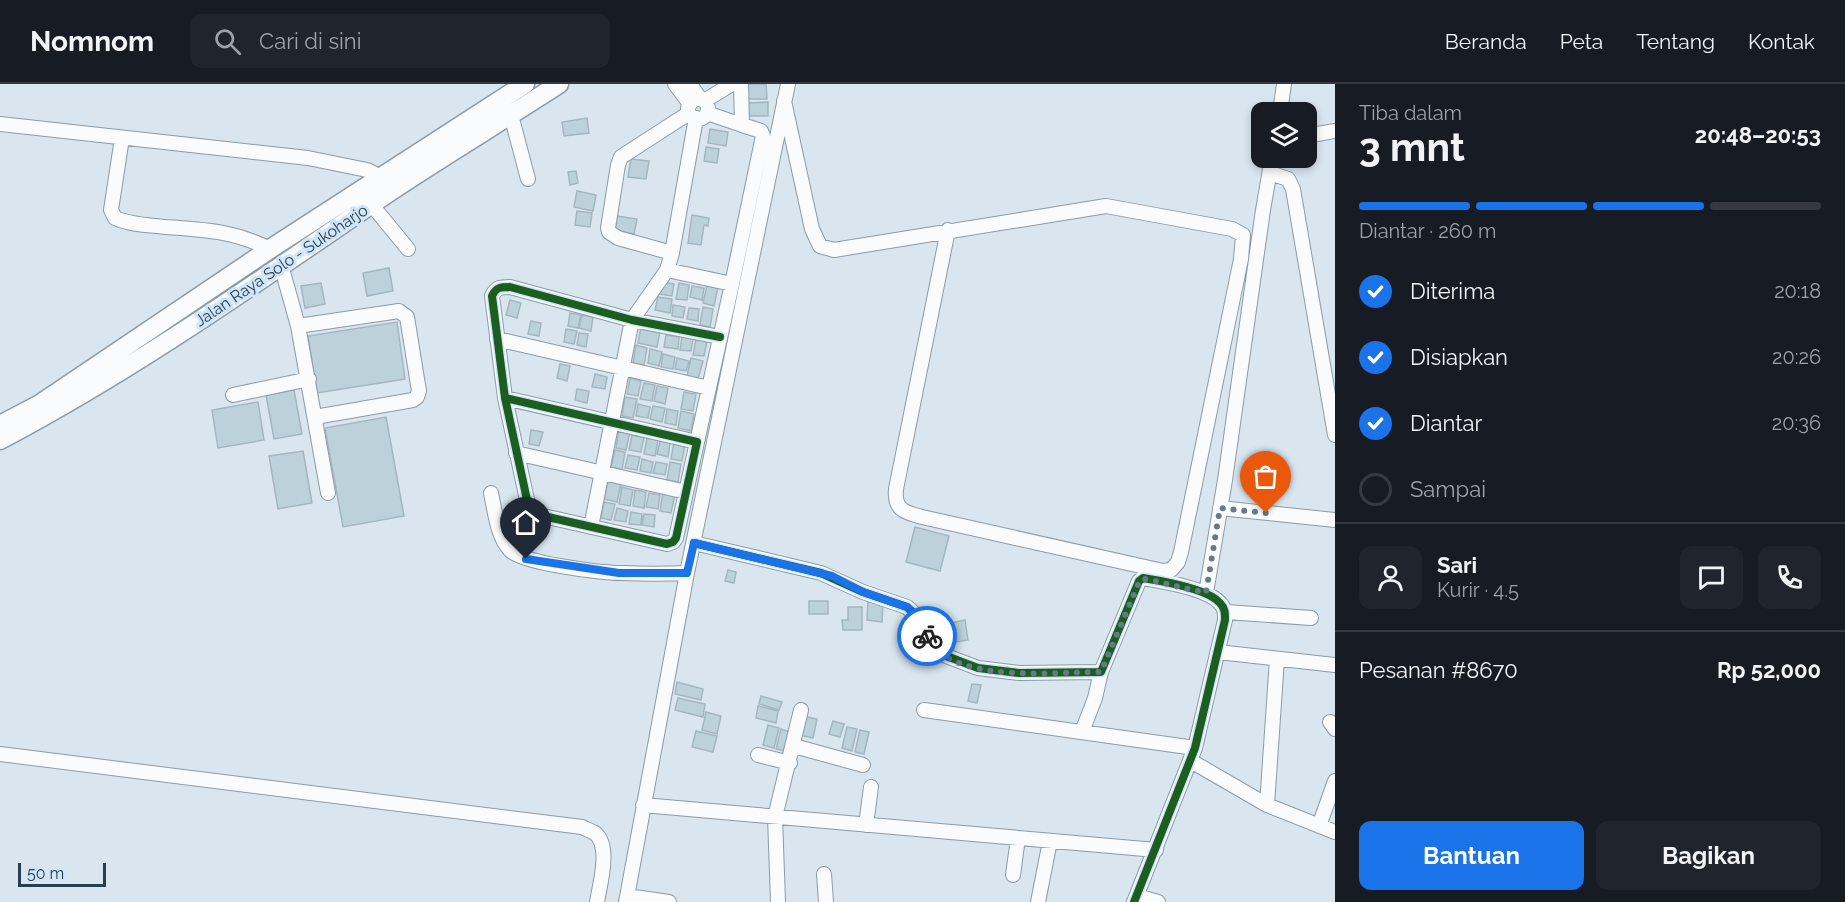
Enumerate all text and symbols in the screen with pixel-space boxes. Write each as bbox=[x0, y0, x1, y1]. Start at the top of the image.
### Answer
search box bbox=[190, 14, 610, 68]
text: Nomnom bbox=[30, 25, 154, 58]
icon: search bbox=[211, 25, 244, 58]
text: Cari di sini bbox=[259, 28, 361, 54]
text: Beranda bbox=[1445, 29, 1527, 54]
text: Peta bbox=[1560, 29, 1603, 54]
text: Tentang bbox=[1636, 29, 1715, 54]
text: Kontak bbox=[1748, 29, 1815, 54]
text: Tiba dalam bbox=[1359, 101, 1462, 125]
map controls bbox=[1251, 102, 1317, 168]
button: layers bbox=[1251, 102, 1317, 168]
text: 20:48–20:53 bbox=[1695, 122, 1821, 148]
text: 3 mnt bbox=[1359, 124, 1465, 170]
street label: Jalan Raya Solo - Sukoharjo bbox=[191, 200, 371, 330]
text: Diantar · 260 m bbox=[1359, 219, 1496, 243]
icon: check bbox=[1359, 275, 1392, 308]
text: Diterima bbox=[1410, 278, 1495, 304]
text: 20:18 bbox=[1774, 279, 1821, 303]
icon: check bbox=[1359, 341, 1392, 374]
text: Disiapkan bbox=[1410, 344, 1508, 370]
text: 20:26 bbox=[1772, 345, 1821, 369]
icon: check bbox=[1359, 407, 1392, 440]
text: Diantar bbox=[1410, 410, 1482, 436]
text: 20:36 bbox=[1772, 411, 1821, 435]
pin bbox=[1240, 451, 1291, 513]
icon: bag bbox=[1249, 460, 1282, 493]
text: Sampai bbox=[1410, 476, 1486, 502]
pin bbox=[500, 497, 551, 559]
icon: home bbox=[509, 506, 542, 539]
button: person bbox=[1359, 546, 1422, 609]
button: chat bbox=[1680, 546, 1743, 609]
button: phone bbox=[1758, 546, 1821, 609]
text: Sari bbox=[1437, 552, 1477, 578]
text: Kurir · 4.5 bbox=[1437, 578, 1519, 602]
courier bbox=[897, 606, 957, 666]
icon: bike bbox=[911, 620, 944, 653]
text: Pesanan #8670 bbox=[1359, 657, 1518, 683]
text: Rp 52,000 bbox=[1717, 657, 1821, 683]
button: Bantuan bbox=[1359, 821, 1584, 890]
button: Bagikan bbox=[1596, 821, 1821, 890]
scale bar bbox=[18, 860, 106, 888]
text: 50 m bbox=[27, 864, 64, 883]

